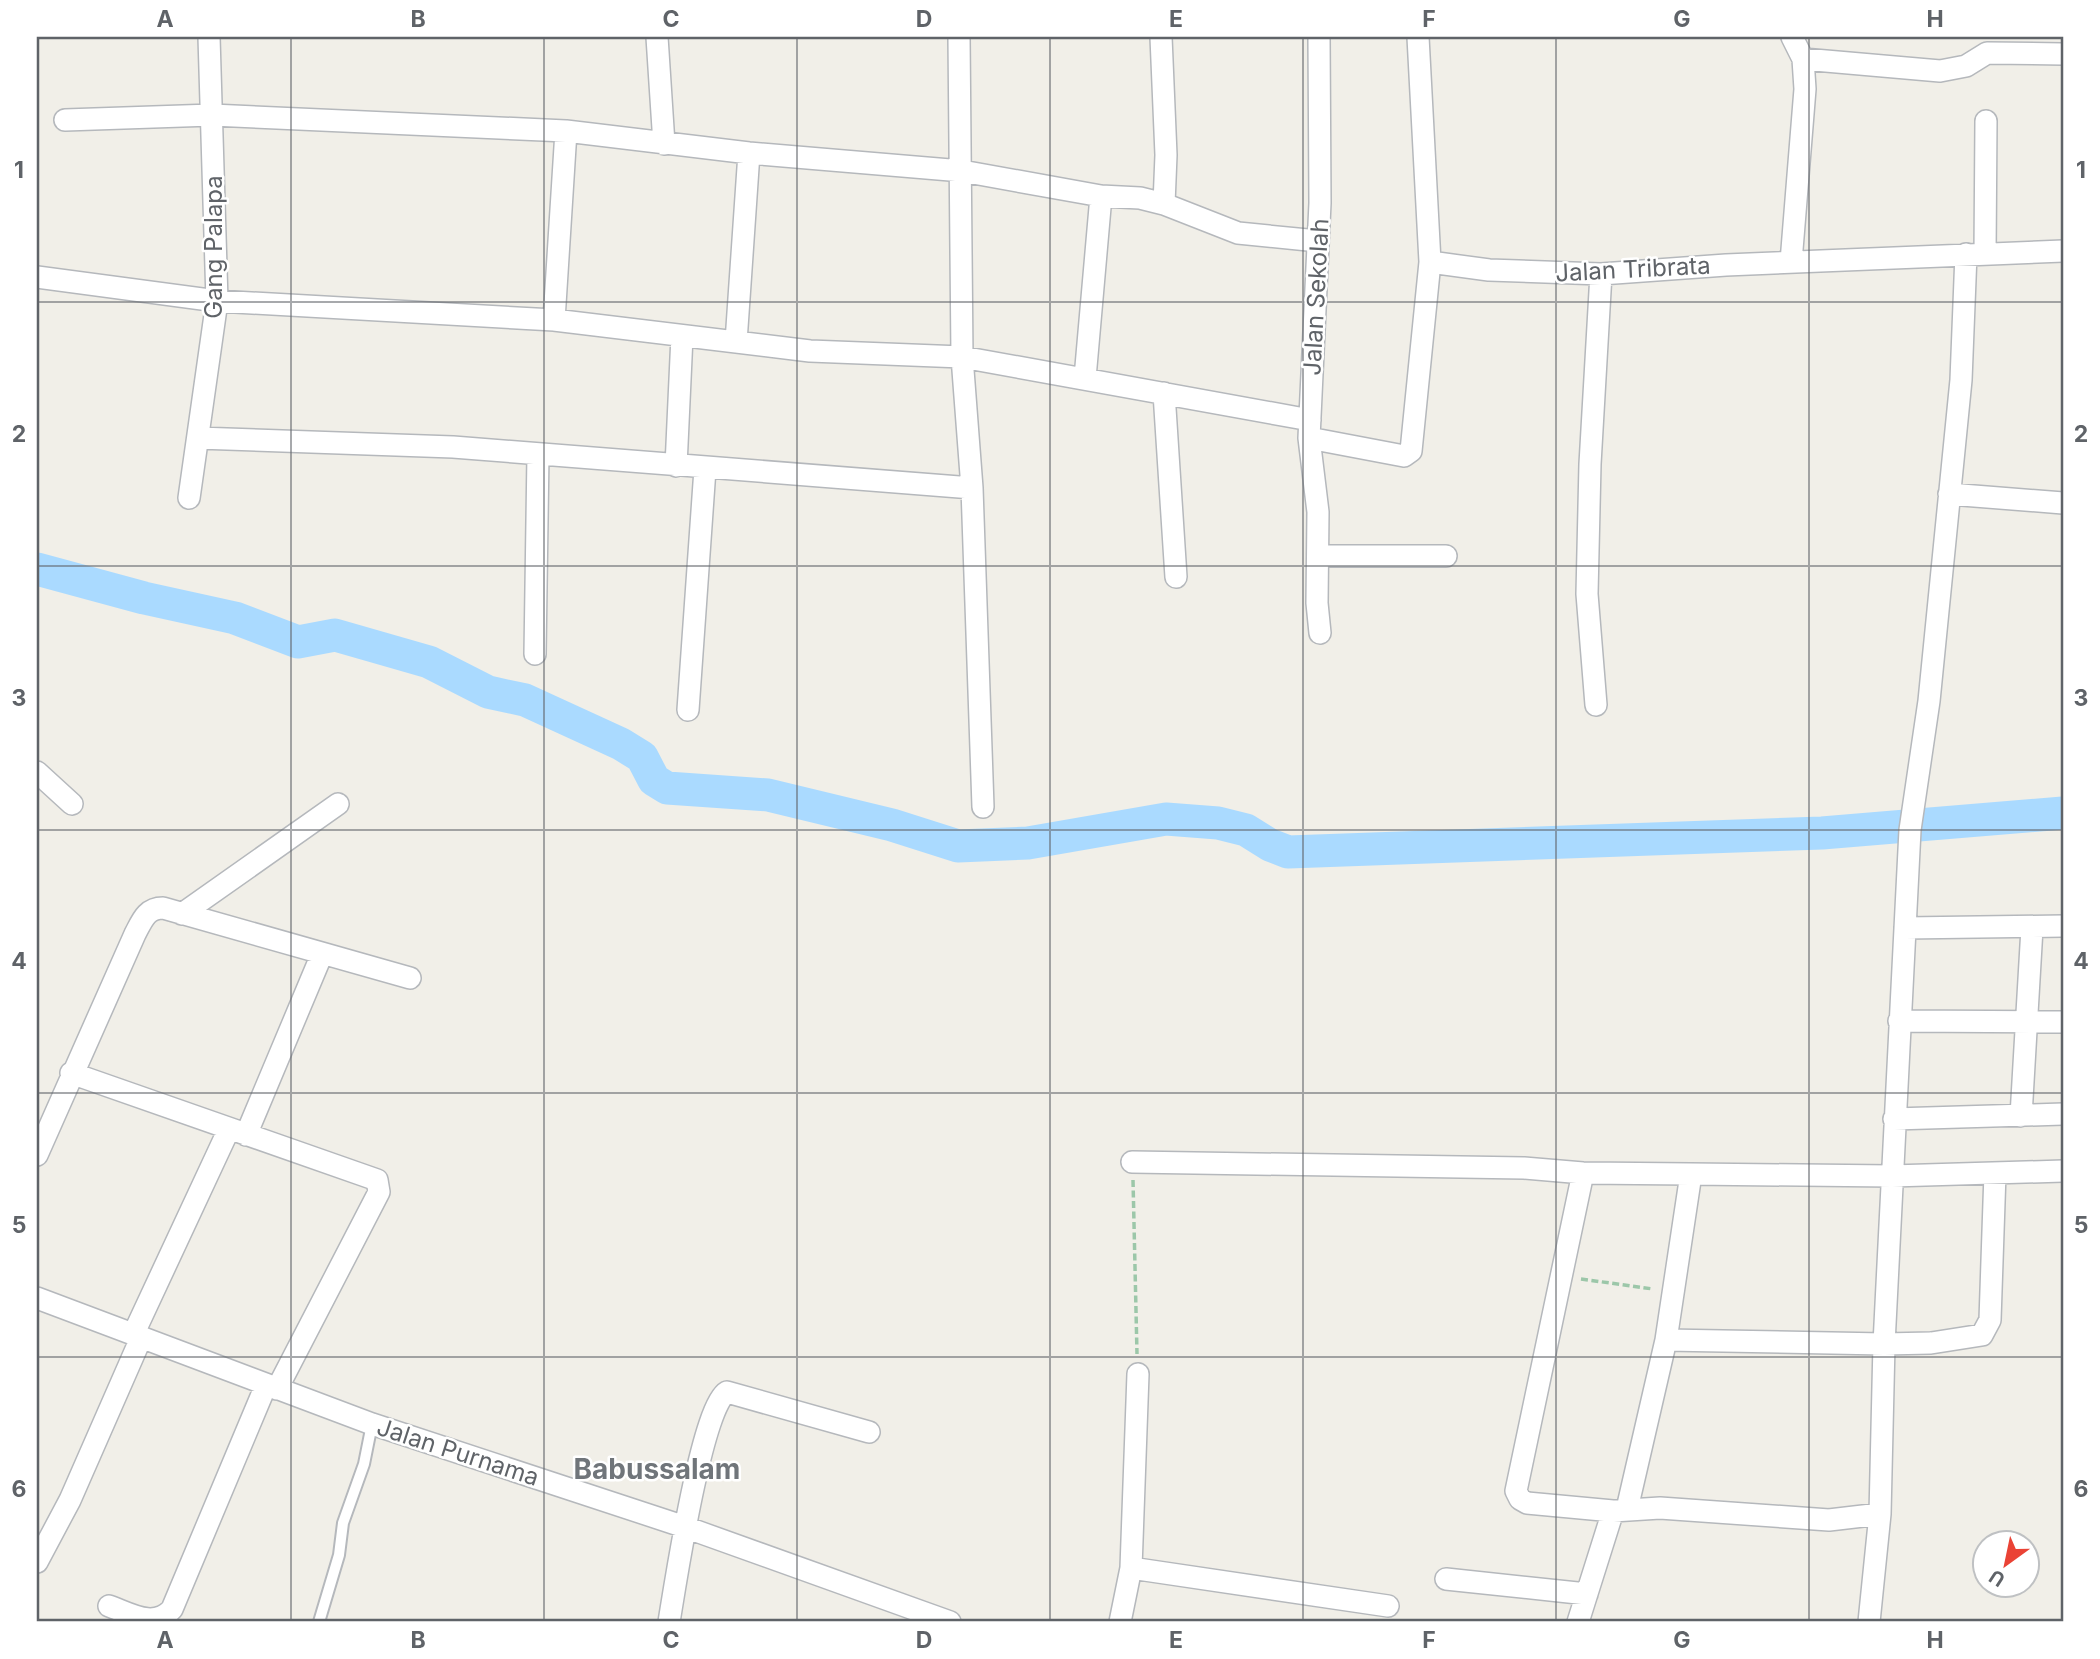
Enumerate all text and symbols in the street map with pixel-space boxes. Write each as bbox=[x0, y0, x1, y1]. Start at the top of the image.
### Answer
text: A bbox=[156, 5, 174, 33]
text: B bbox=[410, 5, 426, 33]
text: C bbox=[662, 5, 680, 33]
text: D bbox=[916, 5, 932, 33]
text: E bbox=[1169, 5, 1183, 33]
text: F bbox=[1422, 5, 1436, 33]
text: G bbox=[1673, 5, 1691, 33]
text: H bbox=[1926, 5, 1944, 33]
text: 1 bbox=[14, 156, 24, 184]
text: 1 bbox=[2076, 156, 2086, 184]
street label: Gang Palapa bbox=[199, 175, 228, 319]
street label: Jalan Sekolah bbox=[1297, 218, 1335, 376]
street label: Jalan Tribrata bbox=[1555, 250, 1711, 288]
text: 2 bbox=[12, 420, 26, 448]
text: 2 bbox=[2074, 420, 2088, 448]
text: 3 bbox=[12, 684, 26, 712]
text: 3 bbox=[2074, 684, 2088, 712]
text: 4 bbox=[11, 947, 27, 975]
text: 4 bbox=[2073, 947, 2089, 975]
text: 5 bbox=[12, 1211, 26, 1239]
text: 5 bbox=[2074, 1211, 2088, 1239]
street label: Jalan Purnama bbox=[373, 1412, 543, 1492]
district label: Babussalam bbox=[574, 1452, 740, 1486]
text: 6 bbox=[12, 1475, 26, 1503]
text: 6 bbox=[2074, 1475, 2088, 1503]
north arrow bbox=[1970, 1530, 2040, 1600]
text: U bbox=[1985, 1564, 2009, 1591]
text: A bbox=[156, 1626, 174, 1654]
text: B bbox=[410, 1626, 426, 1654]
text: C bbox=[662, 1626, 680, 1654]
text: D bbox=[916, 1626, 932, 1654]
text: E bbox=[1169, 1626, 1183, 1654]
text: F bbox=[1422, 1626, 1436, 1654]
text: G bbox=[1673, 1626, 1691, 1654]
text: H bbox=[1926, 1626, 1944, 1654]

